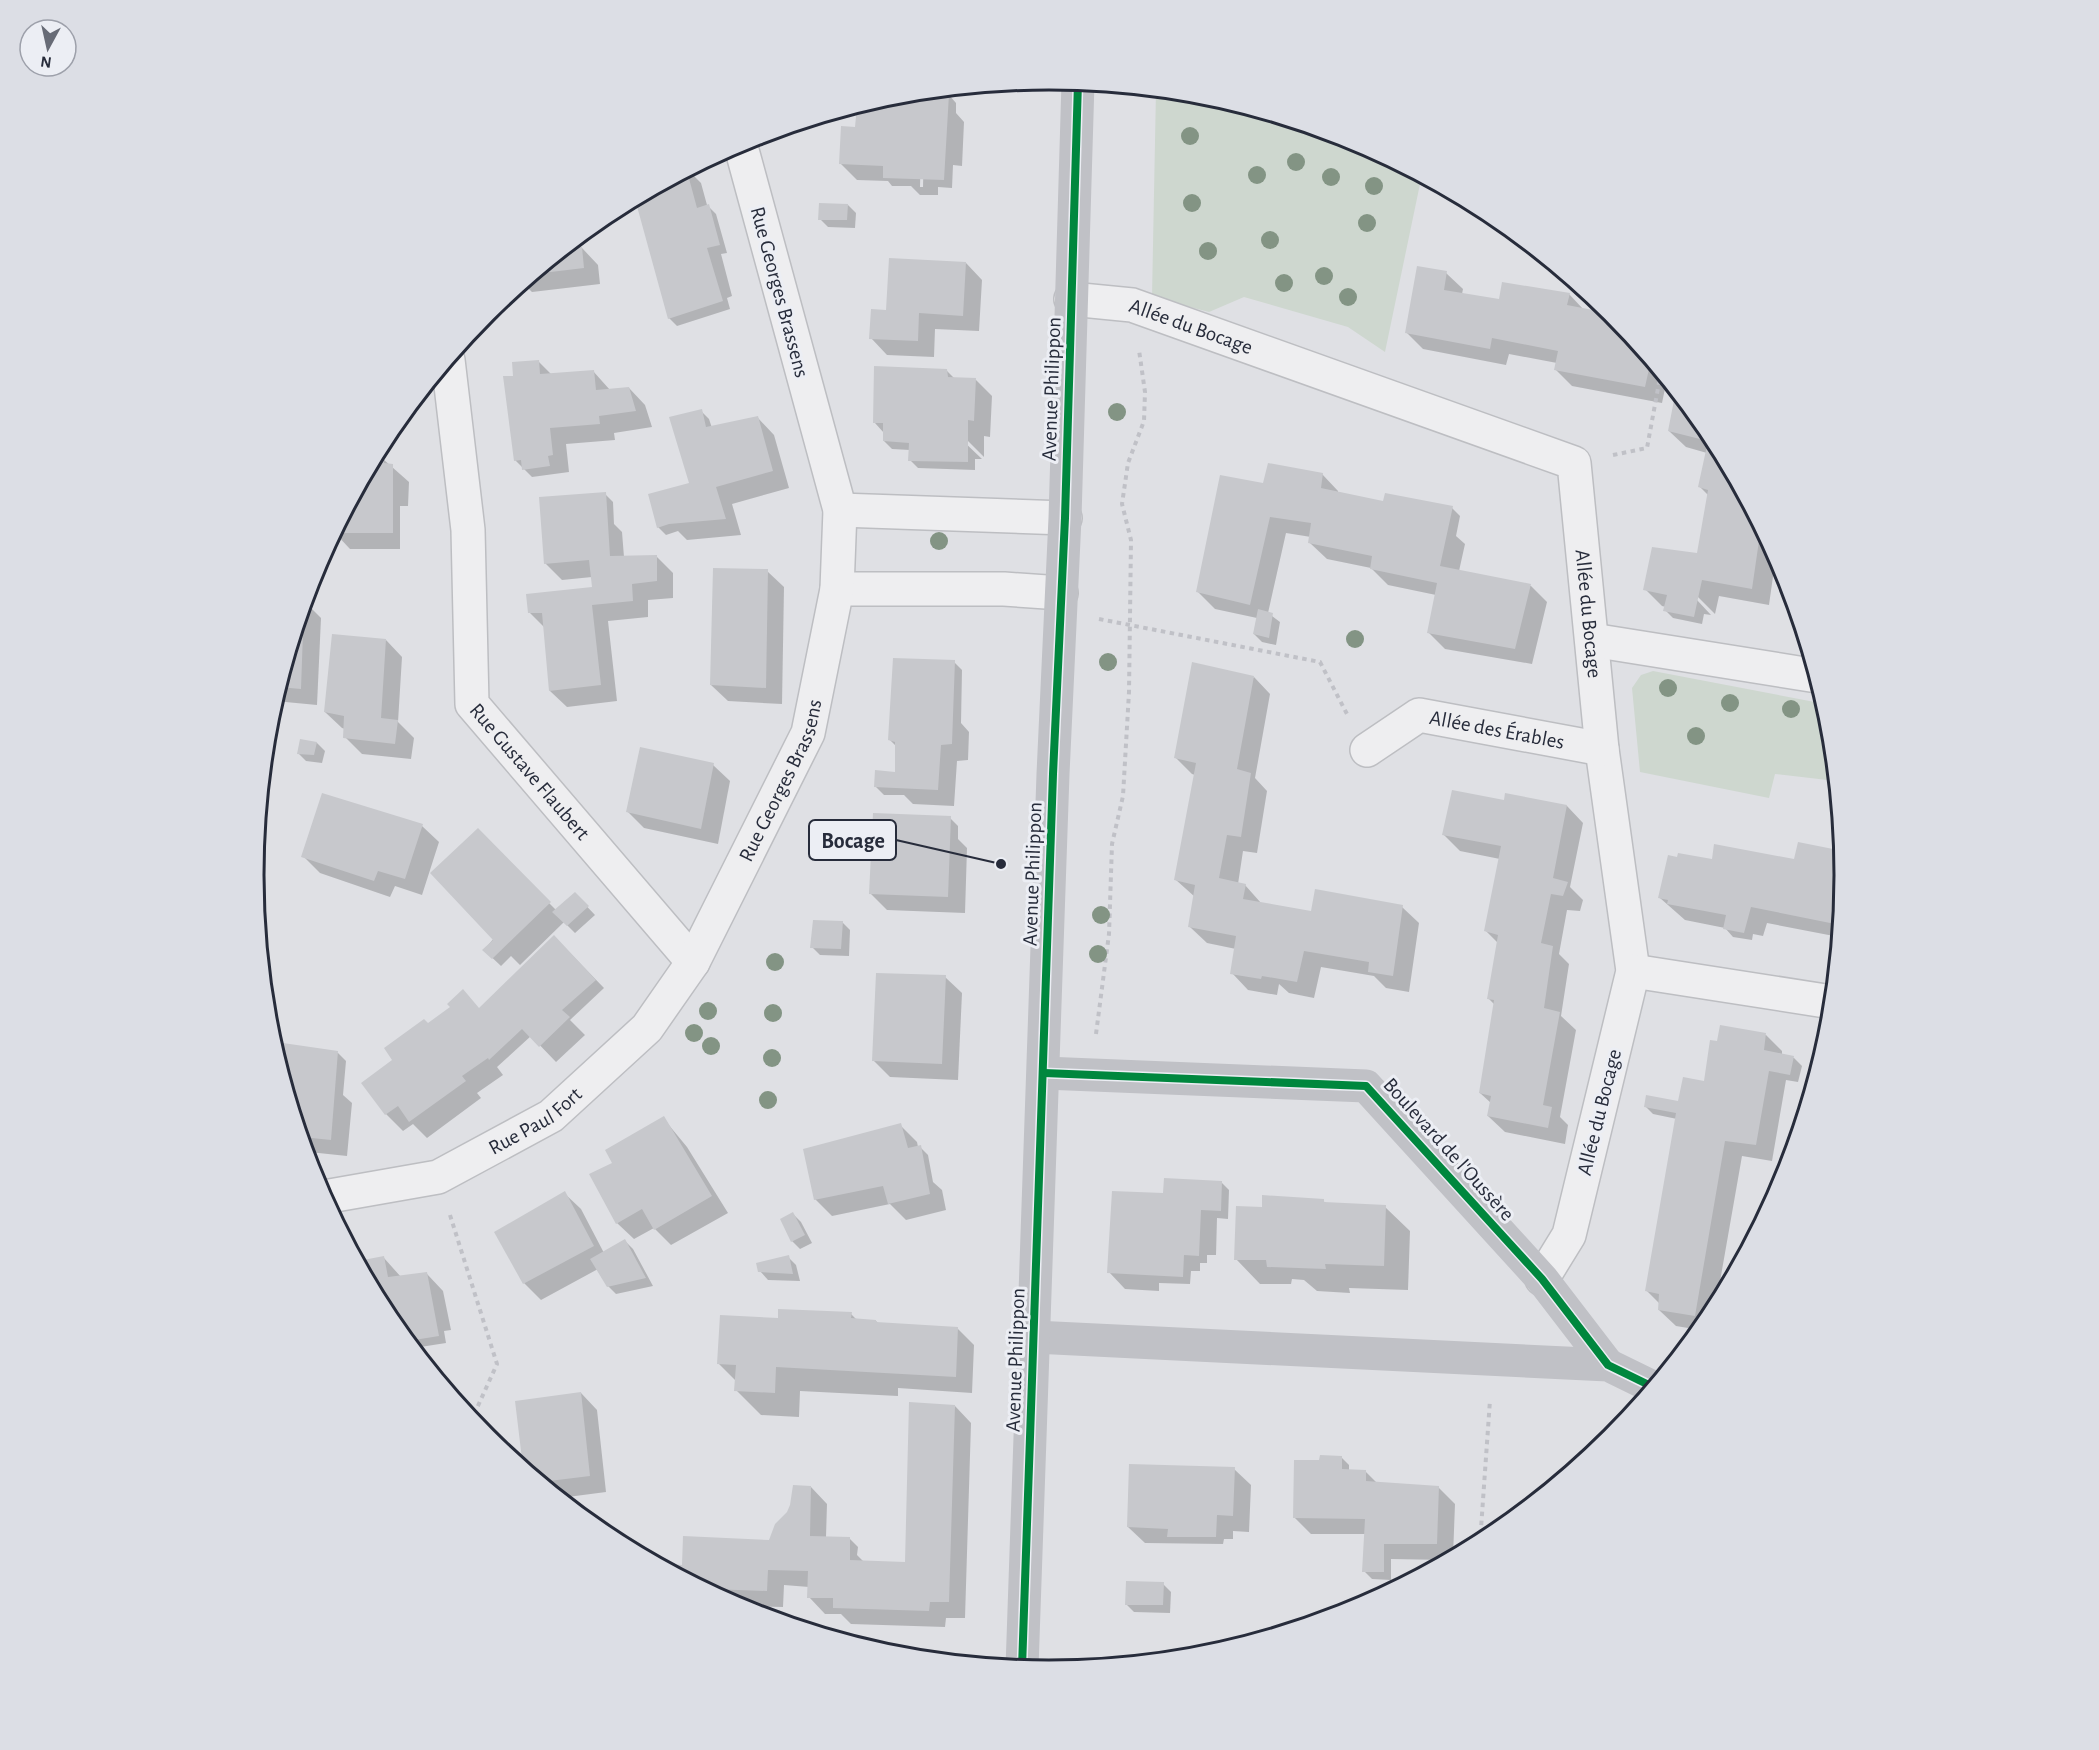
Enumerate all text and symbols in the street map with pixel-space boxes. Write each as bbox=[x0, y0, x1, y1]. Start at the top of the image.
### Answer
north arrow bbox=[18, 18, 78, 78]
text: N bbox=[39, 53, 53, 71]
street label: Rue Georges Brassens bbox=[747, 204, 812, 380]
street label: Allée du Bocage bbox=[1126, 295, 1255, 358]
street label: Avenue Philippon bbox=[1038, 317, 1065, 461]
street label: Allée du Bocage bbox=[1571, 548, 1605, 679]
street label: Rue Georges Brassens bbox=[735, 698, 826, 865]
street label: Rue Gustave Flaubert bbox=[465, 699, 594, 844]
street label: Allée des Érables bbox=[1428, 707, 1566, 753]
street label: Avenue Philippon bbox=[1019, 802, 1046, 946]
callout: Bocage bbox=[809, 820, 896, 860]
text: Bocage bbox=[821, 830, 885, 852]
street label: Allée du Bocage bbox=[1574, 1047, 1625, 1177]
street label: Boulevard de l'Oussère bbox=[1379, 1074, 1518, 1225]
street label: Rue Paul Fort bbox=[485, 1083, 586, 1159]
street label: Avenue Philippon bbox=[1002, 1288, 1029, 1432]

